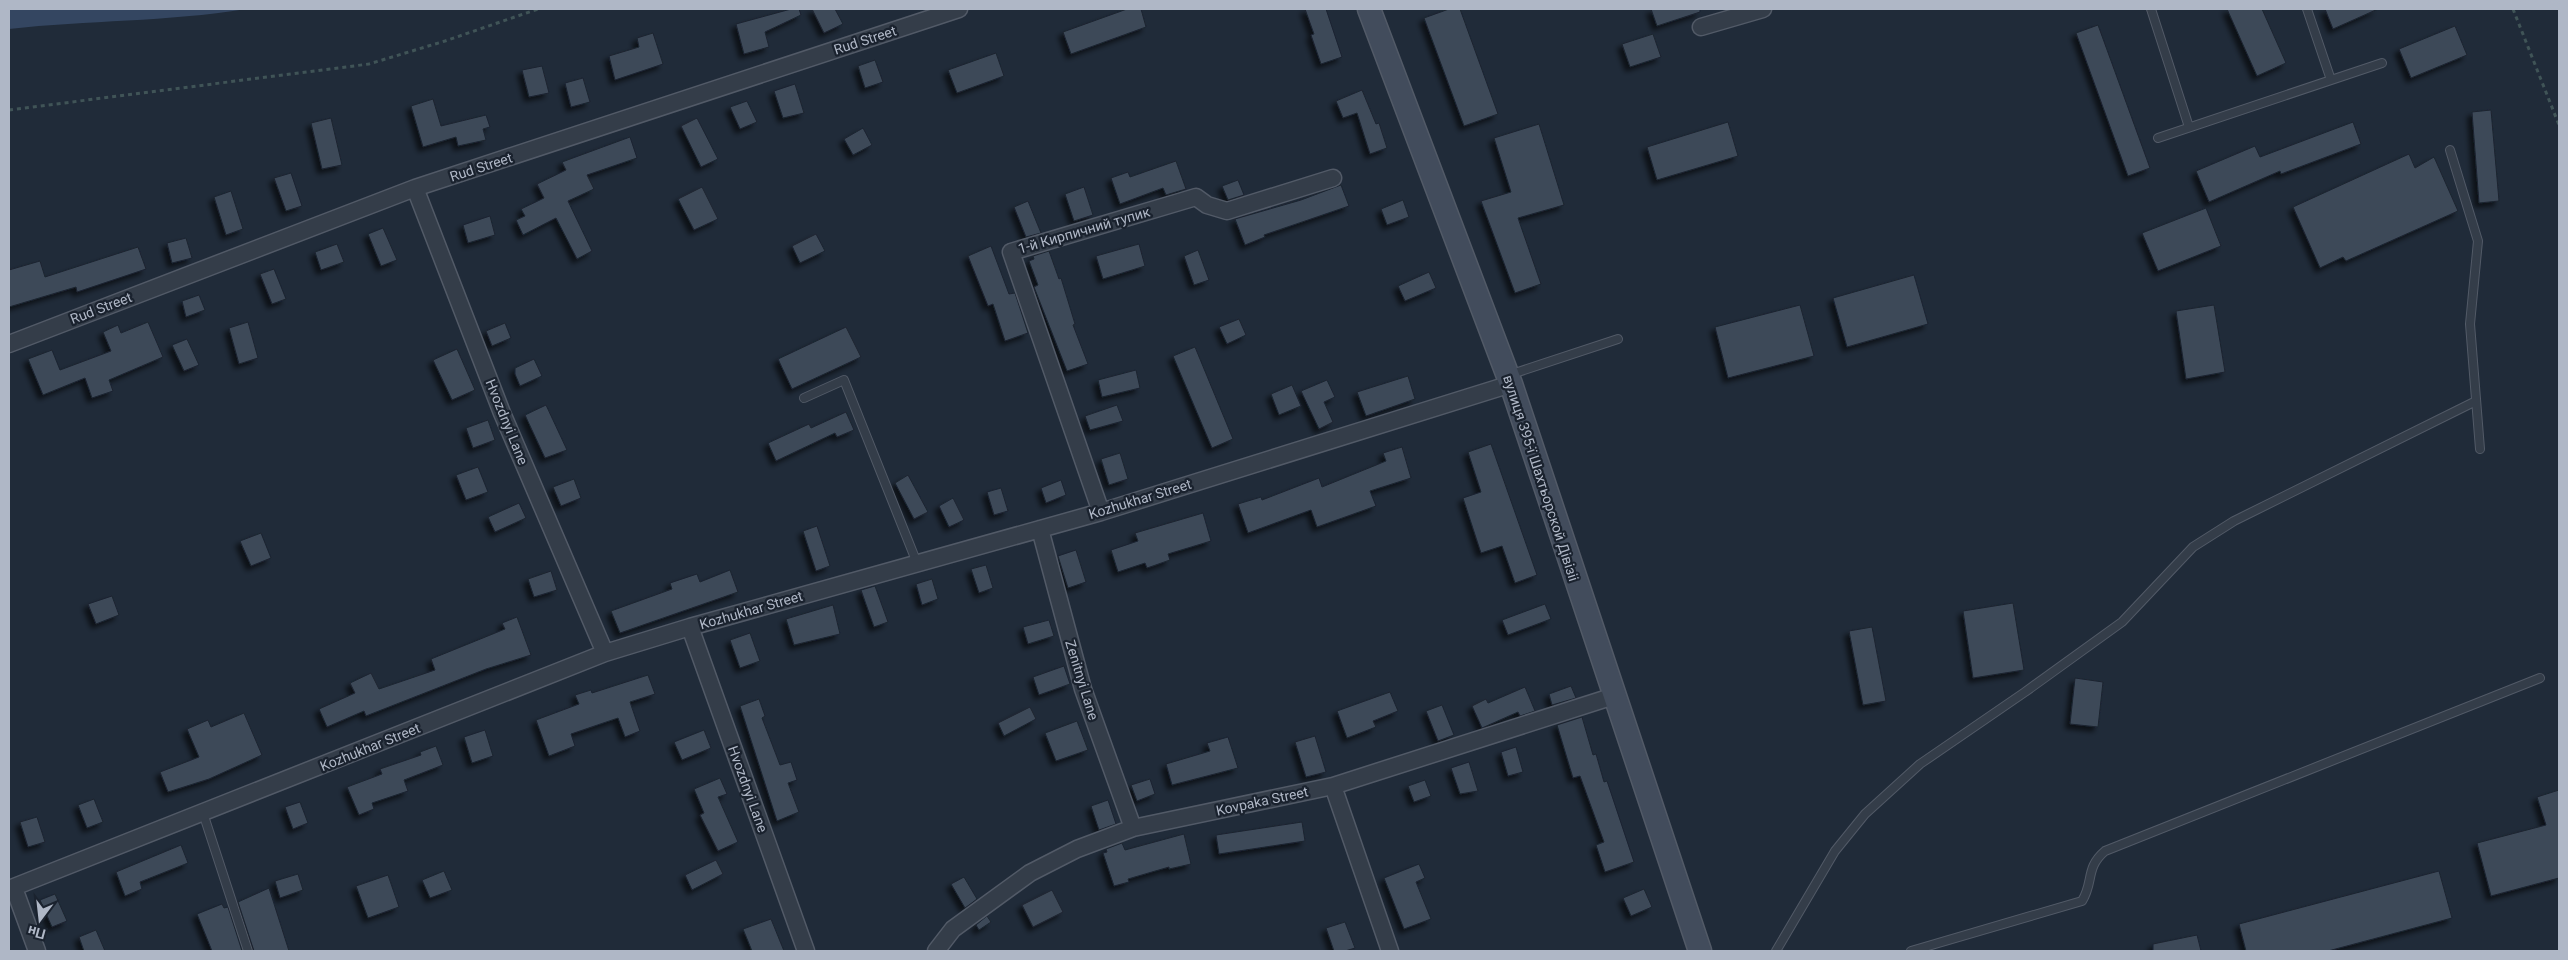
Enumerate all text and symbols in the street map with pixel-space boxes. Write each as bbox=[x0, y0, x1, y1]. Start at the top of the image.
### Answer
street label: Rud Street bbox=[832, 22, 899, 58]
street label: Rud Street bbox=[448, 149, 515, 185]
street label: 1-й Кирпичний тупик bbox=[1016, 203, 1152, 257]
street label: Rud Street bbox=[68, 289, 134, 327]
street label: вулиця 395-ї Шахтьорской Дівізіі bbox=[1500, 373, 1582, 583]
street label: Hvozdnyi Lane bbox=[483, 377, 531, 467]
street label: Kozhukhar Street bbox=[1087, 476, 1194, 522]
street label: Kozhukhar Street bbox=[698, 588, 805, 632]
street label: Zenitnyi Lane bbox=[1062, 638, 1102, 722]
street label: Kozhukhar Street bbox=[318, 719, 423, 774]
street label: Hvozdnyi Lane bbox=[725, 744, 771, 834]
street label: Kovpaka Street bbox=[1214, 783, 1310, 819]
north arrow bbox=[15, 895, 65, 945]
text: Пн bbox=[26, 923, 47, 943]

